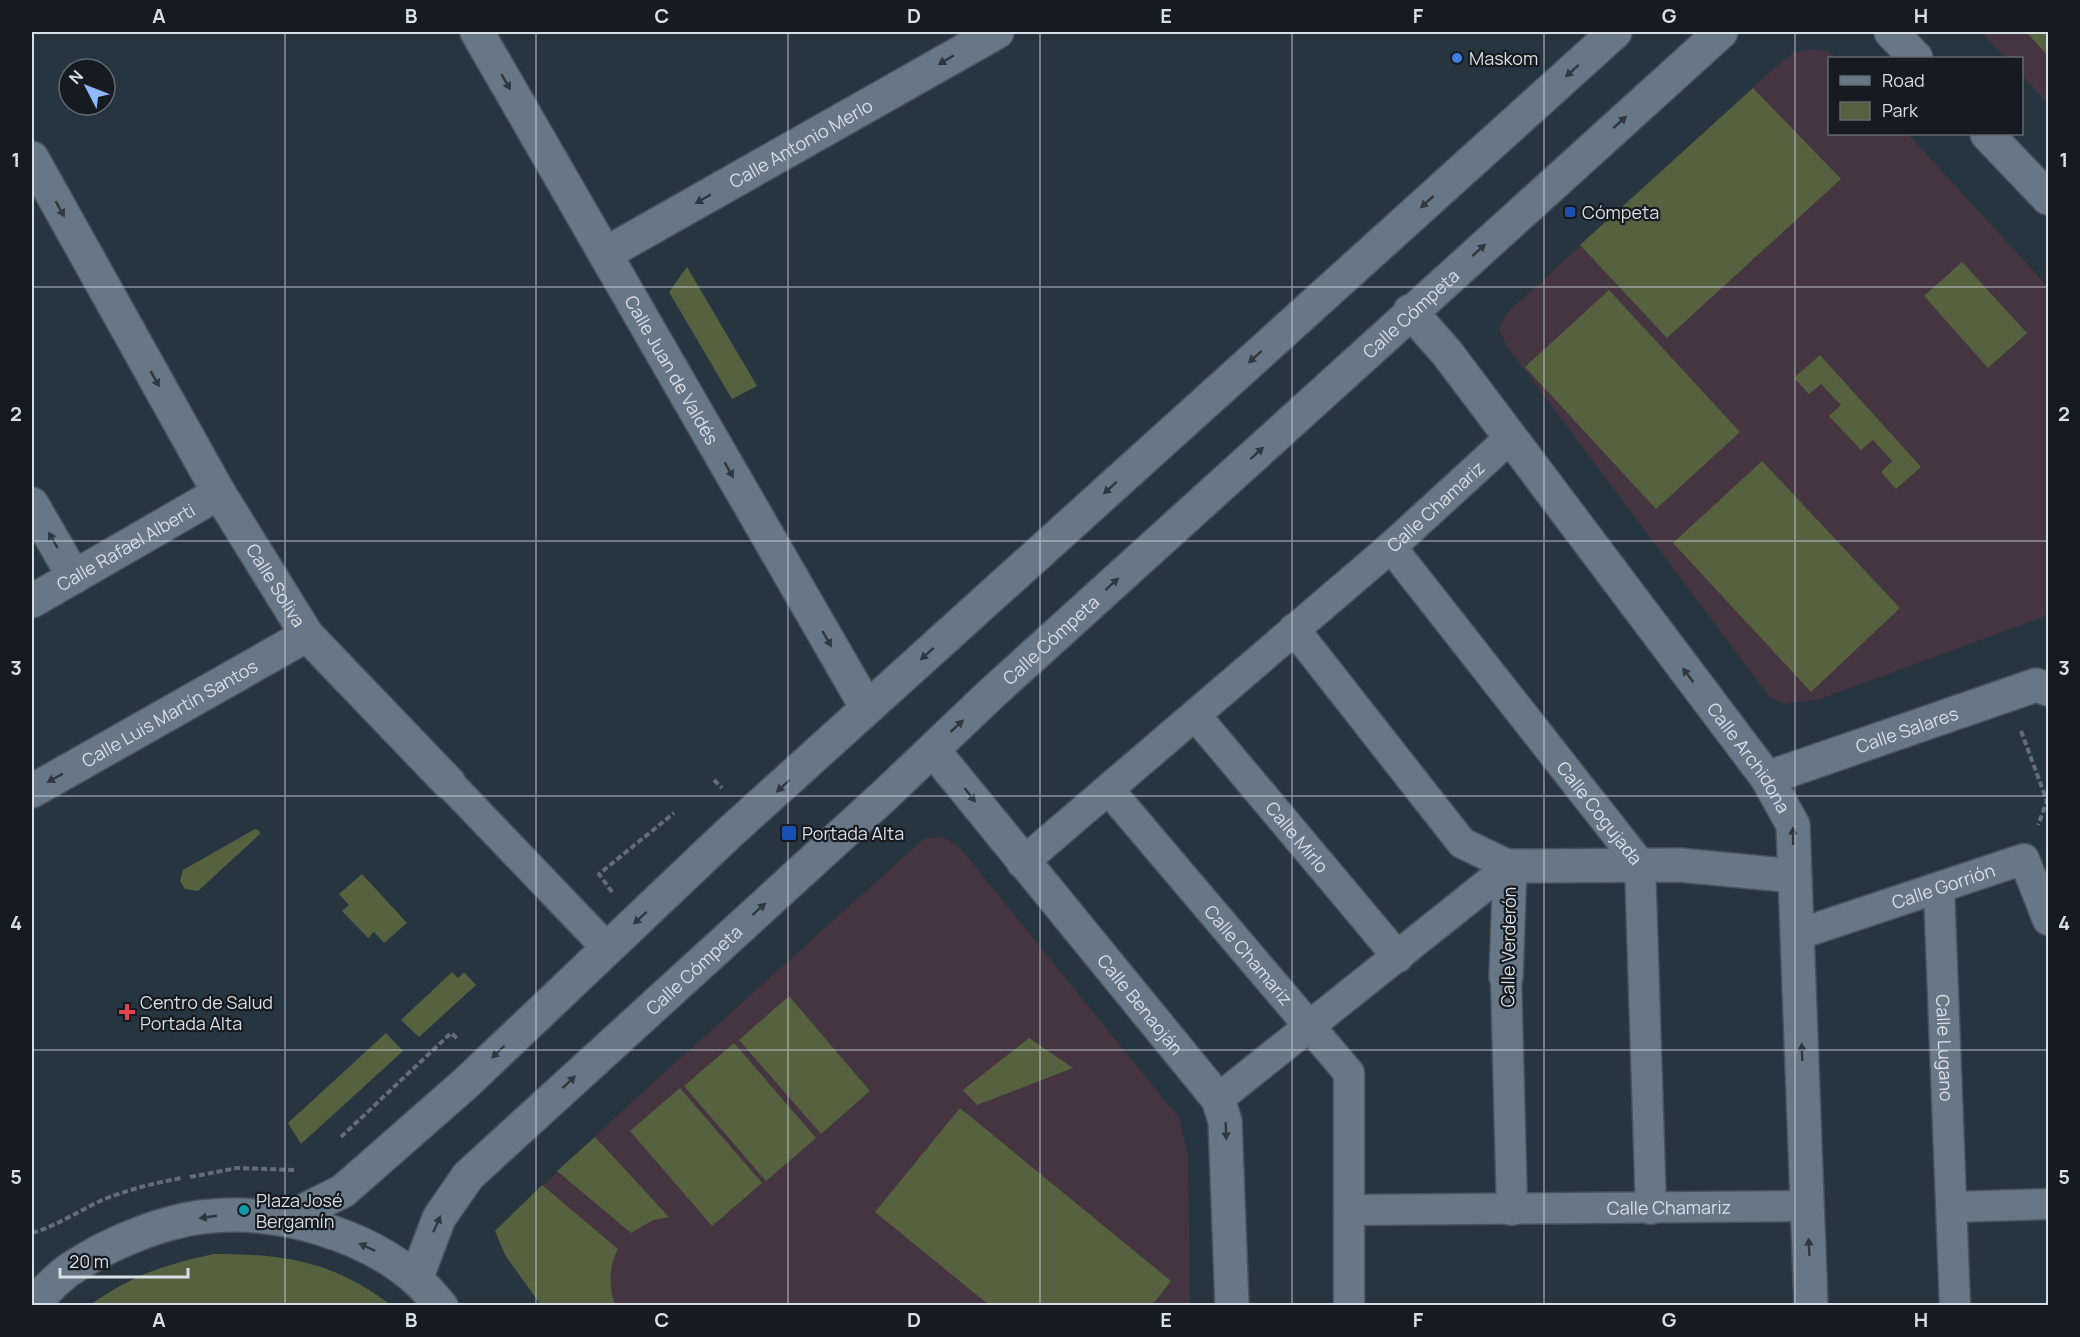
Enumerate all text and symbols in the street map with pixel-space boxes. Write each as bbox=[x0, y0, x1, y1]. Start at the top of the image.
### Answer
text: A bbox=[152, 2, 166, 29]
text: B bbox=[405, 2, 418, 29]
text: C bbox=[655, 2, 669, 29]
text: D bbox=[907, 2, 921, 29]
text: E bbox=[1160, 2, 1172, 29]
text: F bbox=[1413, 2, 1424, 29]
text: G bbox=[1662, 2, 1677, 29]
text: H bbox=[1914, 2, 1928, 29]
place label: Maskom bbox=[1469, 46, 1538, 70]
marker: Maskom bbox=[1450, 51, 1464, 65]
one-way arrow bbox=[938, 55, 954, 66]
north arrow bbox=[57, 57, 117, 117]
legend bbox=[1828, 57, 2023, 135]
one-way arrow bbox=[1564, 64, 1579, 78]
text: N bbox=[64, 65, 88, 89]
text: Road bbox=[1882, 68, 1925, 92]
one-way arrow bbox=[501, 74, 512, 90]
street label: Calle Antonio Merlo bbox=[725, 93, 877, 193]
text: Park bbox=[1882, 98, 1919, 122]
one-way arrow bbox=[1612, 116, 1627, 129]
text: 1 bbox=[12, 146, 20, 173]
text: 1 bbox=[2060, 146, 2068, 173]
one-way arrow bbox=[695, 194, 712, 204]
one-way arrow bbox=[1420, 195, 1435, 208]
place label: Cómpeta bbox=[1582, 200, 1659, 224]
one-way arrow bbox=[55, 201, 65, 218]
marker: Cómpeta bbox=[1563, 205, 1577, 219]
one-way arrow bbox=[1471, 244, 1486, 257]
street label: Calle Cómpeta bbox=[1357, 263, 1464, 364]
street label: Calle Juan de Valdés bbox=[619, 291, 724, 449]
one-way arrow bbox=[1248, 350, 1262, 364]
one-way arrow bbox=[150, 371, 160, 388]
text: 2 bbox=[10, 400, 22, 427]
text: 2 bbox=[2058, 400, 2070, 427]
one-way arrow bbox=[1249, 447, 1264, 460]
street label: Calle Chamariz bbox=[1381, 455, 1489, 557]
one-way arrow bbox=[724, 462, 734, 479]
one-way arrow bbox=[1103, 481, 1118, 494]
street label: Calle Rafael Alberti bbox=[52, 498, 199, 596]
one-way arrow bbox=[47, 532, 58, 548]
street label: Calle Soliva bbox=[241, 539, 311, 631]
one-way arrow bbox=[1105, 577, 1120, 591]
street label: Calle Cómpeta bbox=[997, 590, 1104, 690]
one-way arrow bbox=[821, 631, 832, 647]
one-way arrow bbox=[920, 647, 935, 660]
text: 3 bbox=[10, 654, 22, 681]
street label: Calle Luis Martín Santos bbox=[77, 654, 262, 772]
text: 3 bbox=[2058, 654, 2070, 681]
one-way arrow bbox=[1682, 668, 1694, 684]
street label: Calle Archidona bbox=[1702, 697, 1796, 817]
street label: Calle Salares bbox=[1852, 701, 1961, 758]
one-way arrow bbox=[950, 720, 964, 734]
street label: Calle Cogujada bbox=[1552, 756, 1648, 870]
one-way arrow bbox=[47, 773, 64, 783]
one-way arrow bbox=[776, 779, 791, 793]
one-way arrow bbox=[963, 787, 976, 803]
street label: Calle Mirlo bbox=[1260, 796, 1334, 878]
place label: Portada Alta bbox=[802, 821, 904, 845]
marker: Portada Alta bbox=[780, 824, 798, 842]
one-way arrow bbox=[1789, 827, 1798, 846]
street label: Calle Gorrión bbox=[1888, 858, 1998, 914]
street label: Calle Verderón bbox=[1495, 886, 1521, 1008]
street label: Calle Chamariz bbox=[1199, 899, 1298, 1010]
one-way arrow bbox=[751, 903, 766, 916]
text: 4 bbox=[10, 909, 22, 936]
text: 4 bbox=[2058, 909, 2070, 936]
one-way arrow bbox=[633, 911, 648, 924]
street label: Calle Cómpeta bbox=[640, 920, 747, 1020]
street label: Calle Benaoján bbox=[1092, 949, 1189, 1059]
place label: Centro de Salud Portada Alta bbox=[140, 990, 273, 1035]
street label: Calle Lugano bbox=[1931, 994, 1959, 1102]
marker: Centro de Salud Portada Alta bbox=[118, 1003, 136, 1021]
one-way arrow bbox=[1798, 1043, 1807, 1062]
one-way arrow bbox=[491, 1044, 505, 1058]
one-way arrow bbox=[561, 1075, 576, 1089]
one-way arrow bbox=[1221, 1122, 1230, 1141]
text: 5 bbox=[10, 1163, 22, 1190]
text: 5 bbox=[2058, 1163, 2070, 1190]
place label: Plaza José Bergamín bbox=[256, 1188, 343, 1233]
street label: Calle Chamariz bbox=[1607, 1195, 1731, 1220]
marker: Plaza José Bergamín bbox=[237, 1203, 251, 1217]
one-way arrow bbox=[198, 1213, 217, 1222]
one-way arrow bbox=[433, 1216, 442, 1233]
one-way arrow bbox=[1804, 1238, 1813, 1257]
scale bar bbox=[60, 1241, 188, 1279]
one-way arrow bbox=[358, 1242, 376, 1251]
text: 20 m bbox=[69, 1249, 109, 1273]
text: A bbox=[152, 1306, 166, 1333]
text: B bbox=[405, 1306, 418, 1333]
text: C bbox=[655, 1306, 669, 1333]
text: D bbox=[907, 1306, 921, 1333]
text: E bbox=[1160, 1306, 1172, 1333]
text: F bbox=[1413, 1306, 1424, 1333]
text: G bbox=[1662, 1306, 1677, 1333]
text: H bbox=[1914, 1306, 1928, 1333]

